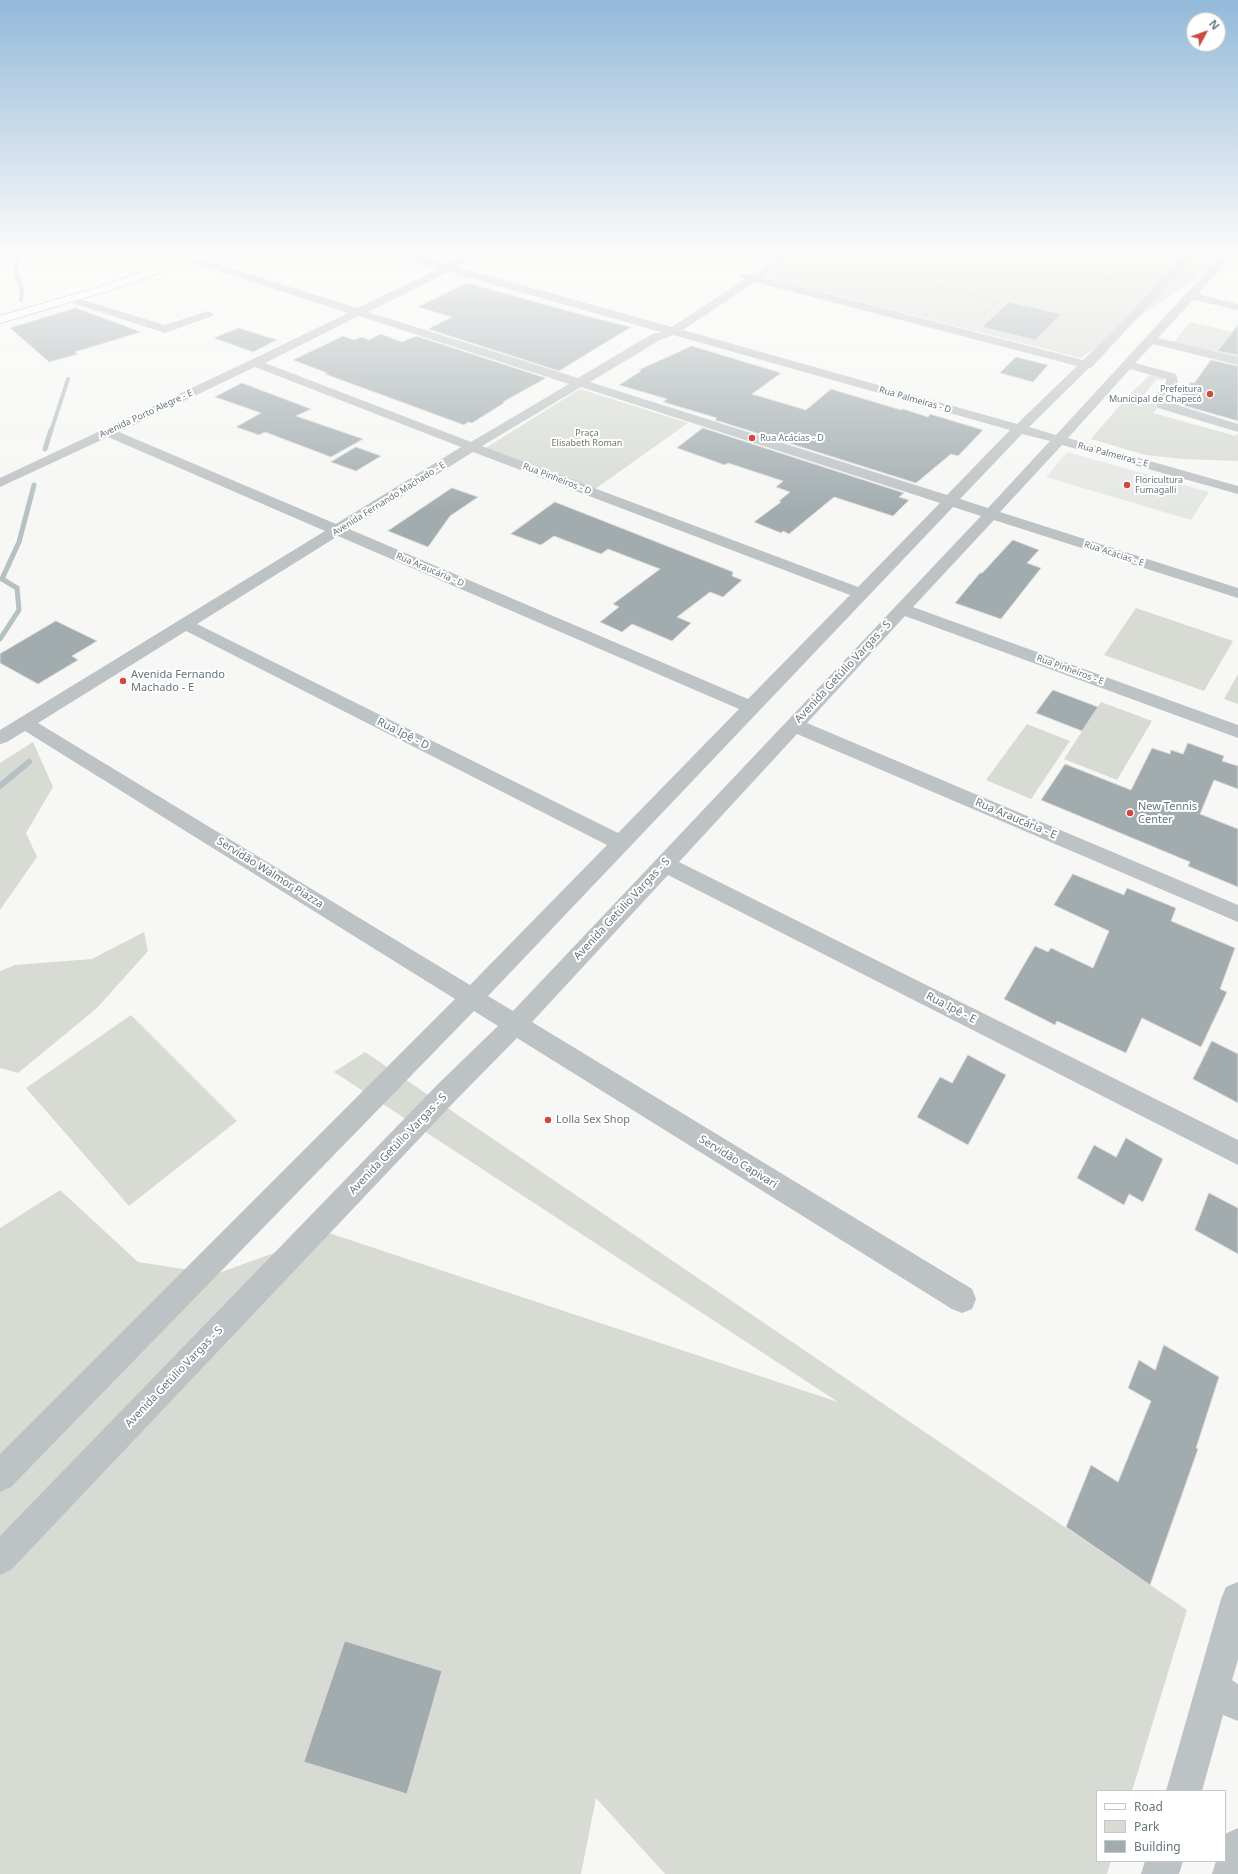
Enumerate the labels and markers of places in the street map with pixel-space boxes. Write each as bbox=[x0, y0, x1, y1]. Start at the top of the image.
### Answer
place label: Prefeitura Municipal de Chapecó bbox=[1109, 384, 1202, 405]
marker: Prefeitura Municipal de Chapecó bbox=[1205, 389, 1215, 399]
marker: Rua Acácias - D bbox=[747, 433, 757, 443]
place label: Rua Acácias - D bbox=[760, 433, 824, 443]
place label: Floricultura Fumagalli bbox=[1135, 475, 1183, 496]
marker: Floricultura Fumagalli bbox=[1122, 480, 1132, 490]
place label: Avenida Fernando Machado - E bbox=[131, 668, 225, 694]
marker: Avenida Fernando Machado - E bbox=[118, 676, 128, 686]
place label: New Tennis Center bbox=[1138, 800, 1197, 826]
marker: New Tennis Center bbox=[1125, 808, 1135, 818]
place label: Lolla Sex Shop bbox=[556, 1113, 630, 1127]
marker: Lolla Sex Shop bbox=[543, 1115, 553, 1125]

